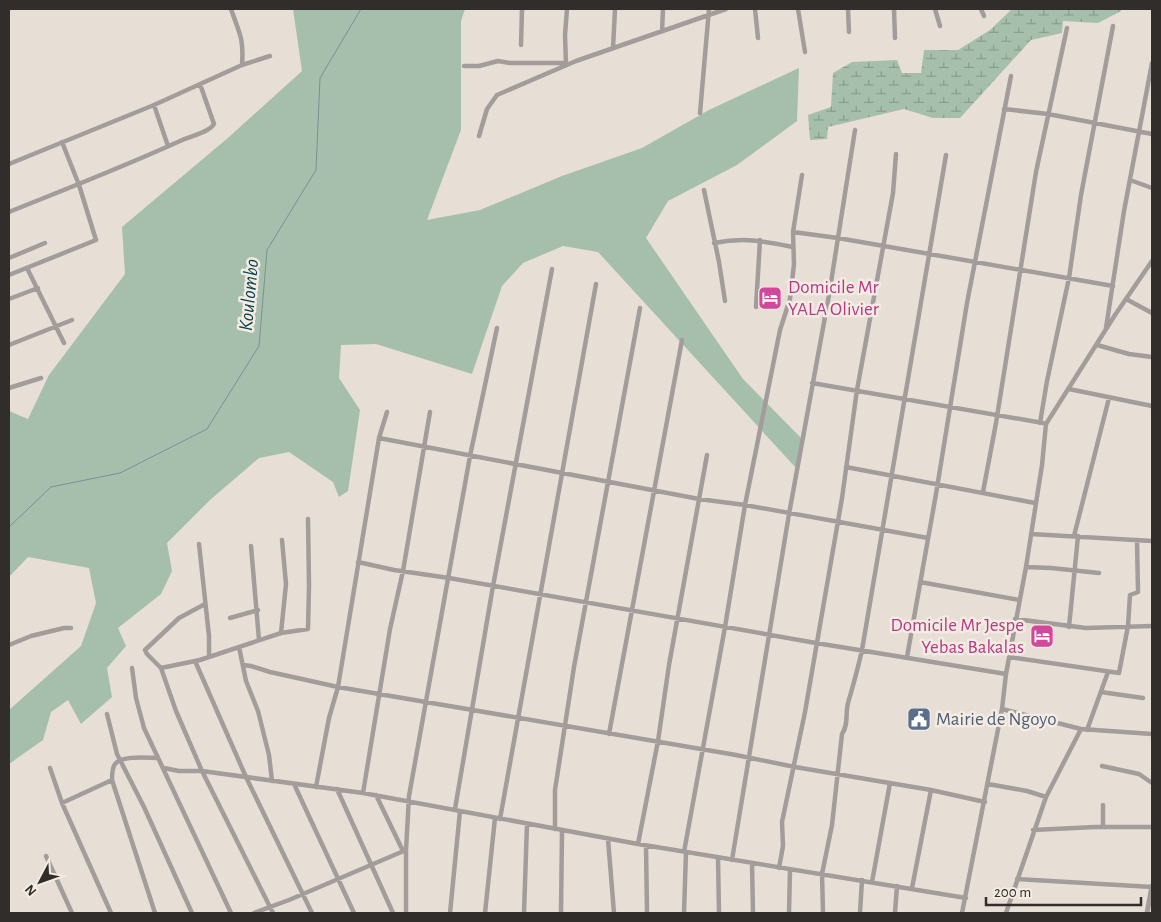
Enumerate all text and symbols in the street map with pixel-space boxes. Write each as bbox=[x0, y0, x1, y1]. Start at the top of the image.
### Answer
water label: Koulombo bbox=[236, 258, 262, 332]
place label: Domicile Mr YALA Olivier bbox=[788, 278, 879, 319]
hotel icon: Domicile Mr YALA Olivier bbox=[757, 285, 783, 311]
place label: Domicile Mr Jespe Yebas Bakalas bbox=[890, 616, 1024, 657]
hotel icon: Domicile Mr Jespe Yebas Bakalas bbox=[1029, 623, 1055, 649]
public building icon: Mairie de Ngoyo bbox=[906, 706, 932, 732]
place label: Mairie de Ngoyo bbox=[936, 710, 1057, 729]
north arrow bbox=[15, 857, 65, 907]
scale bar bbox=[986, 874, 1141, 906]
text: N bbox=[22, 882, 39, 898]
text: 200 m bbox=[994, 885, 1031, 900]

